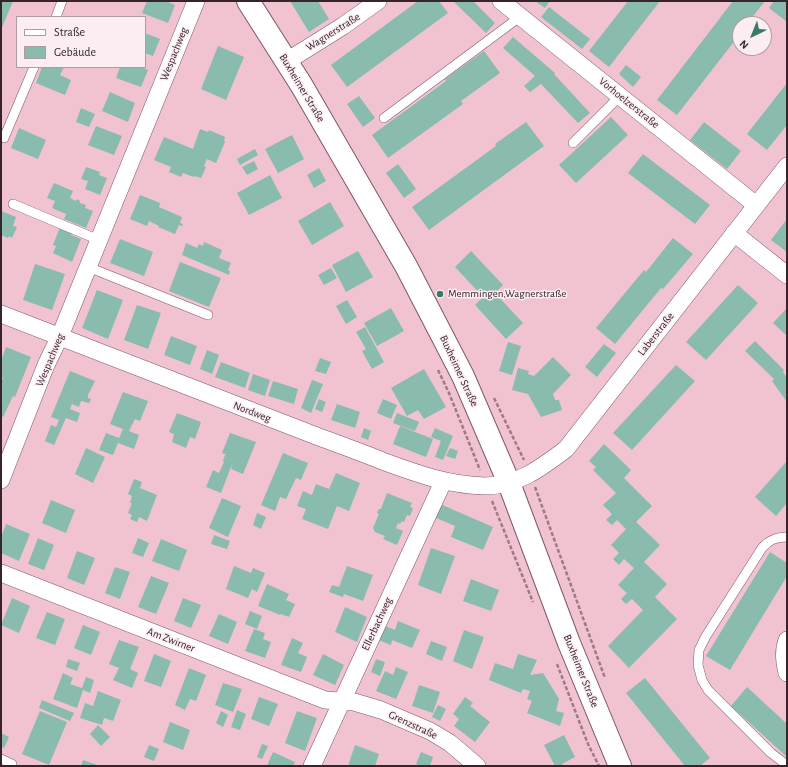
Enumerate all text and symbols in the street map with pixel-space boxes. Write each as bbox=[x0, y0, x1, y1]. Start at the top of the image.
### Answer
street label: Wagnerstraße bbox=[304, 10, 362, 54]
legend bbox=[16, 16, 146, 68]
north arrow bbox=[732, 16, 772, 56]
street label: Wespachweg bbox=[157, 25, 191, 83]
text: Straße bbox=[54, 26, 85, 38]
text: N bbox=[738, 38, 751, 51]
text: Gebäude bbox=[54, 46, 96, 58]
street label: Buxheimer Straße bbox=[276, 51, 328, 125]
street label: Vorhoelzerstraße bbox=[596, 75, 662, 131]
place label: Memmingen,Wagnerstraße bbox=[448, 287, 566, 301]
marker: Memmingen,Wagnerstraße bbox=[435, 289, 445, 299]
street label: Laberstraße bbox=[635, 310, 677, 358]
street label: Wespachweg bbox=[33, 331, 67, 389]
street label: Buxheimer Straße bbox=[437, 333, 481, 409]
street label: Nordweg bbox=[231, 399, 273, 425]
street label: Ellerbachweg bbox=[359, 595, 395, 653]
street label: Am Zwirner bbox=[145, 625, 197, 655]
street label: Buxheimer Straße bbox=[560, 633, 602, 709]
street label: Grenzstraße bbox=[386, 708, 440, 742]

